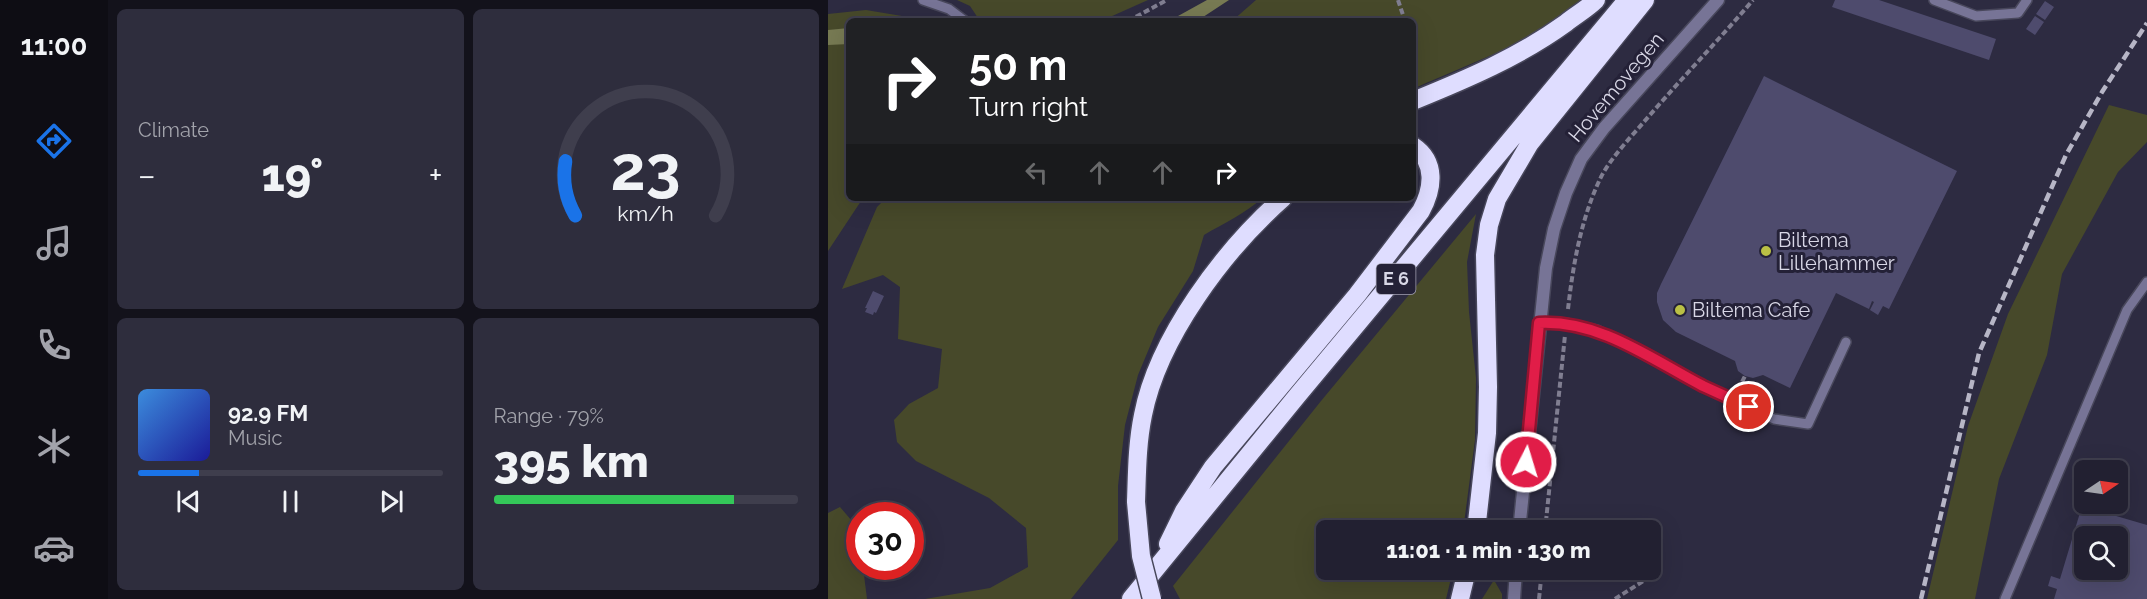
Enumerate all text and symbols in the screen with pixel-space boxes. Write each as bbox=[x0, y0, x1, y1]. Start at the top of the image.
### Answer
street label: Hovemovegen bbox=[1563, 27, 1669, 147]
text: 11:00 bbox=[21, 30, 87, 61]
text: 50 m bbox=[969, 41, 1067, 90]
icon: right bbox=[870, 42, 948, 120]
text: Turn right bbox=[969, 91, 1088, 122]
text: Climate bbox=[138, 118, 209, 142]
icon: directions bbox=[33, 120, 75, 162]
text: 23 bbox=[611, 131, 681, 205]
text: 19° bbox=[261, 149, 323, 202]
text: − bbox=[138, 156, 156, 195]
text: + bbox=[429, 156, 443, 195]
icon: left bbox=[1020, 156, 1053, 189]
icon: ahead bbox=[1083, 156, 1116, 189]
icon: ahead bbox=[1146, 156, 1179, 189]
icon: right bbox=[1209, 156, 1242, 189]
text: km/h bbox=[617, 201, 674, 226]
icon: music bbox=[33, 222, 75, 264]
place label: Biltema Lillehammer bbox=[1778, 228, 1895, 275]
marker: Biltema Lillehammer bbox=[1759, 244, 1773, 258]
road number: E 6 bbox=[1376, 264, 1416, 294]
place label: Biltema Cafe bbox=[1692, 298, 1811, 322]
marker: Biltema Cafe bbox=[1673, 303, 1687, 317]
icon: phone bbox=[33, 324, 75, 366]
pin bbox=[1723, 381, 1774, 432]
icon: arrive bbox=[1732, 390, 1765, 423]
text: 92.9 FM bbox=[228, 400, 308, 426]
text: Range · 79% bbox=[494, 404, 604, 428]
icon: climate bbox=[33, 425, 75, 467]
text: Music bbox=[228, 426, 282, 450]
position arrow bbox=[1494, 430, 1558, 494]
text: 395 km bbox=[494, 435, 649, 488]
north arrow bbox=[2074, 460, 2128, 514]
map controls bbox=[2074, 460, 2128, 580]
icon: previous bbox=[172, 485, 205, 518]
icon: pause bbox=[274, 485, 307, 518]
icon: next bbox=[375, 485, 408, 518]
speed limit sign: 30 bbox=[846, 502, 924, 580]
button: search bbox=[2074, 526, 2128, 580]
icon: car bbox=[33, 527, 75, 569]
text: 11:01 · 1 min · 130 m bbox=[1386, 537, 1591, 563]

